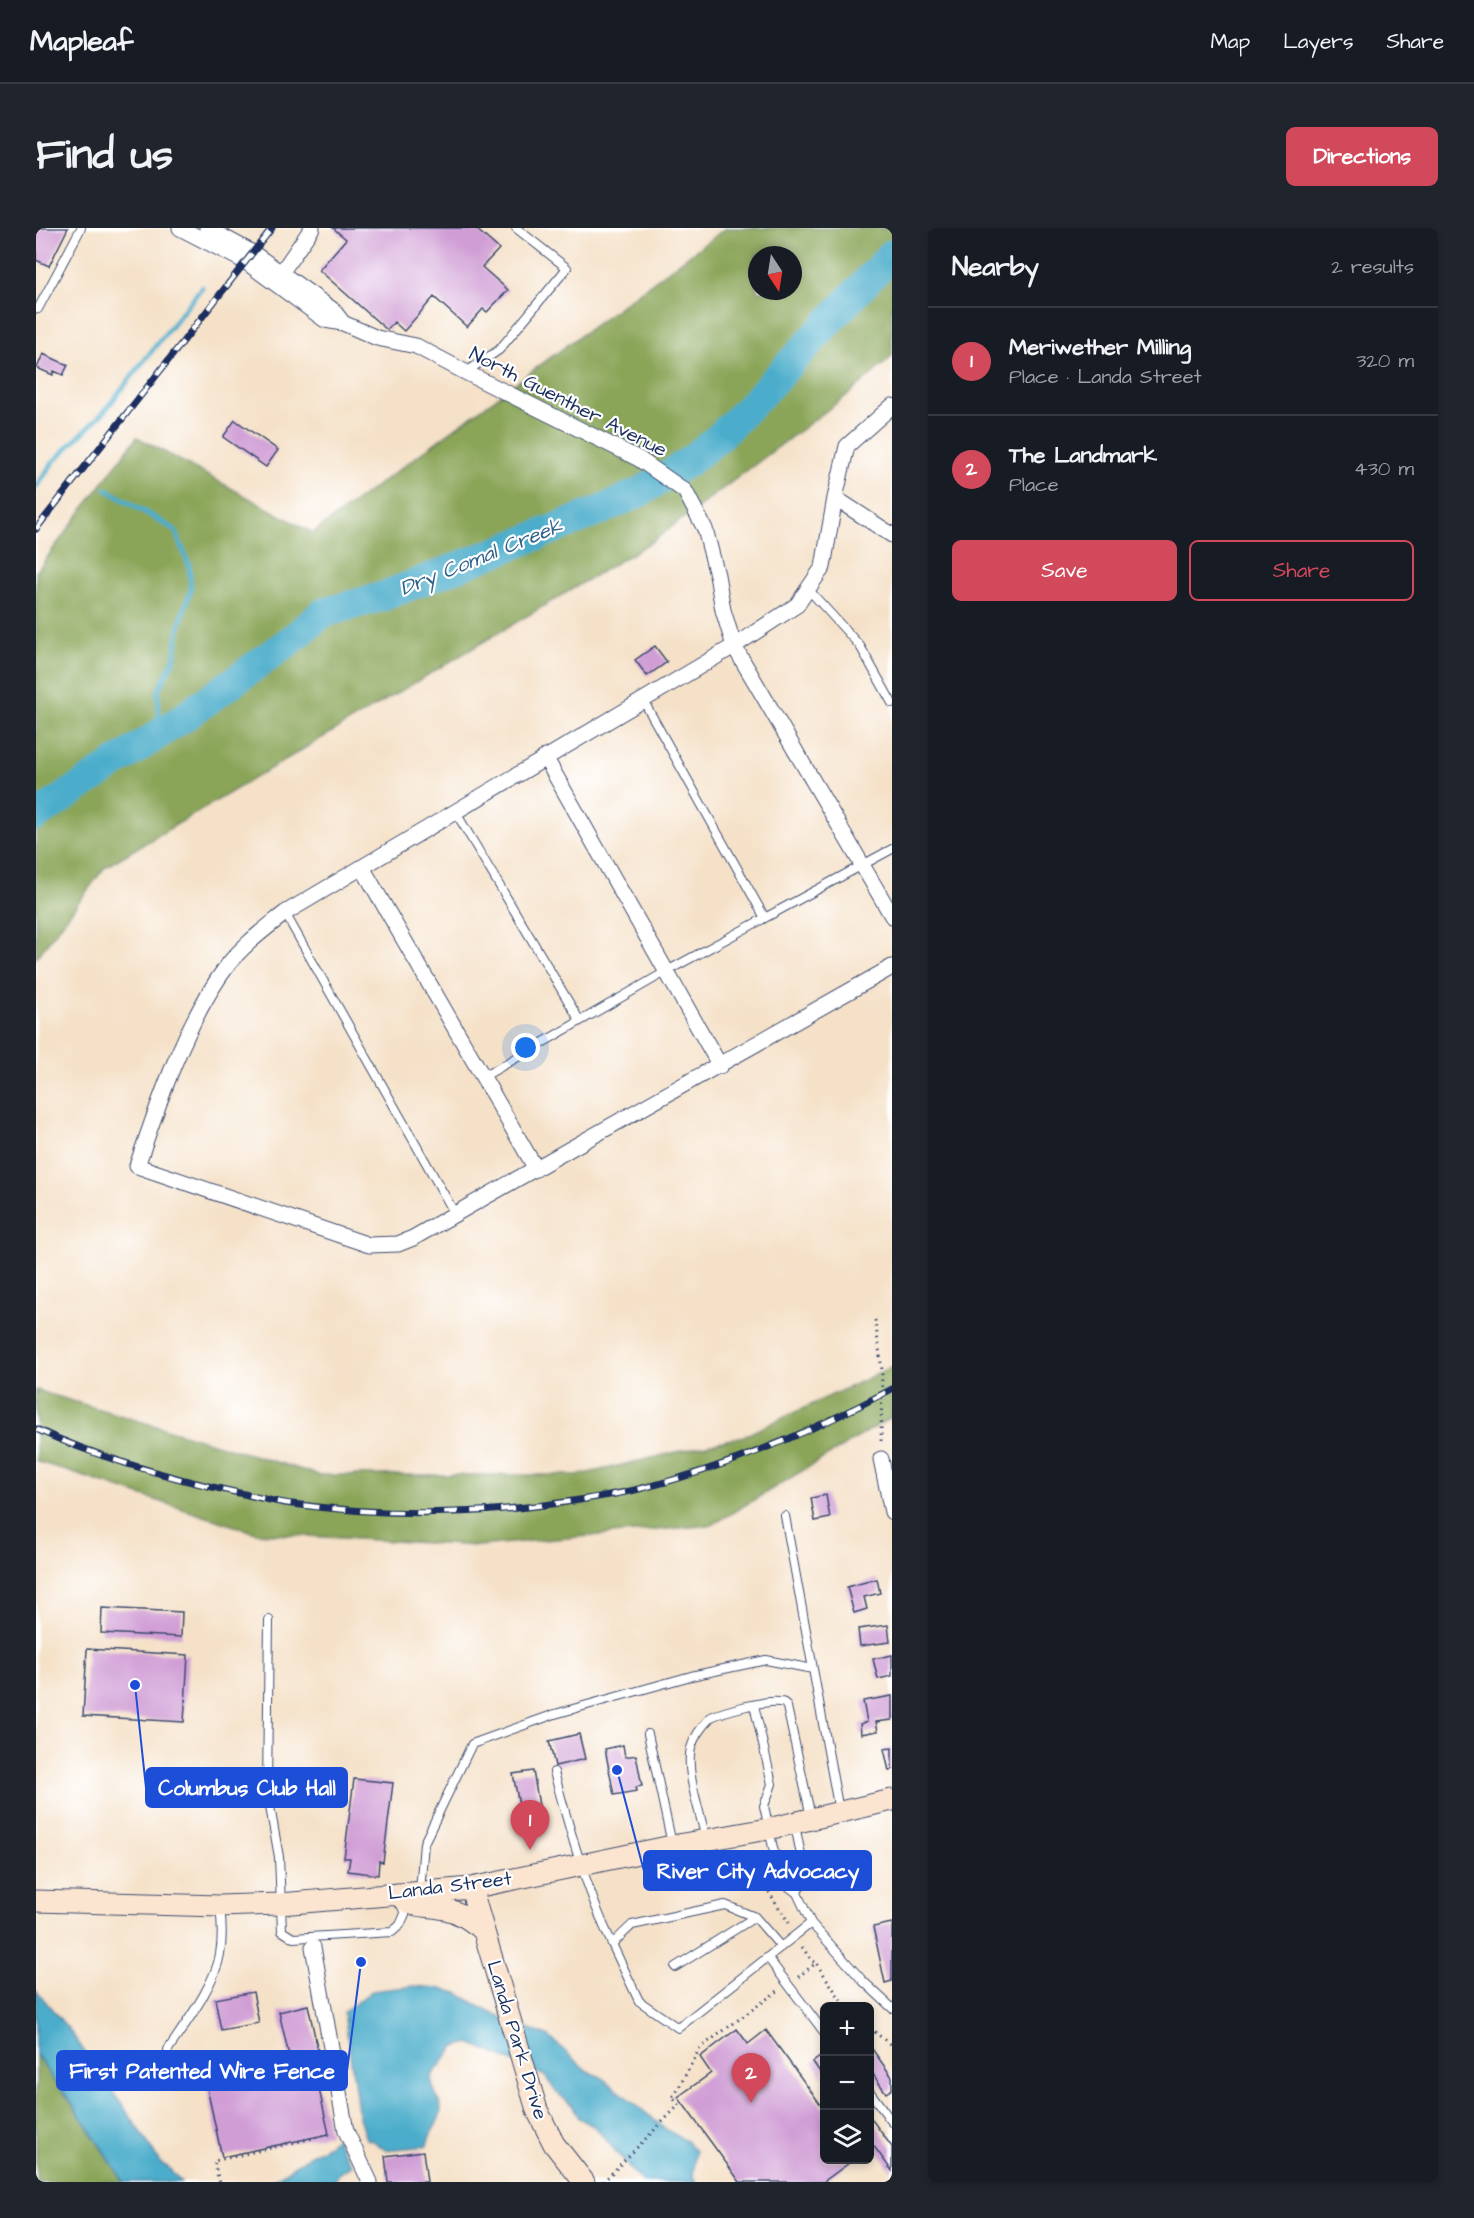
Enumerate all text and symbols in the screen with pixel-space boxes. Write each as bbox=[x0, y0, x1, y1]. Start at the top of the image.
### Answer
text: Mapleaf bbox=[30, 22, 133, 61]
text: Map bbox=[1210, 27, 1250, 56]
text: Layers bbox=[1283, 27, 1353, 56]
text: Share bbox=[1386, 27, 1444, 56]
text: Find us bbox=[36, 127, 173, 185]
button: Directions bbox=[1286, 127, 1438, 186]
north arrow bbox=[748, 246, 802, 300]
text: Nearby bbox=[952, 249, 1039, 285]
text: 2 results bbox=[1331, 253, 1414, 281]
text: Meriwether Milling bbox=[1009, 332, 1191, 363]
street label: North Guenther Avenue bbox=[464, 340, 672, 464]
text: 1 bbox=[970, 347, 973, 375]
text: 320 m bbox=[1356, 347, 1414, 375]
text: Place · Landa Street bbox=[1009, 363, 1202, 391]
text: The Landmark bbox=[1009, 440, 1157, 471]
text: 2 bbox=[966, 455, 977, 483]
text: 430 m bbox=[1354, 455, 1414, 483]
text: Place bbox=[1009, 471, 1059, 499]
water label: Dry Comal Creek bbox=[396, 511, 568, 604]
button: Save bbox=[952, 540, 1177, 601]
button: Share bbox=[1189, 540, 1414, 601]
your location bbox=[511, 1033, 540, 1062]
callout: Columbus Club Hall bbox=[146, 1768, 347, 1807]
text: Columbus Club Hall bbox=[158, 1774, 336, 1803]
pin: 1 bbox=[510, 1800, 550, 1850]
callout: River City Advocacy bbox=[644, 1851, 871, 1890]
text: River City Advocacy bbox=[657, 1857, 860, 1889]
street label: Landa Street bbox=[387, 1865, 513, 1907]
street label: Landa Park Drive bbox=[479, 1957, 555, 2123]
map controls bbox=[820, 2002, 874, 2164]
button: + bbox=[820, 2002, 874, 2056]
callout: First Patented Wire Fence bbox=[57, 2051, 347, 2090]
pin: 2 bbox=[732, 2054, 770, 2103]
button: − bbox=[820, 2056, 874, 2110]
text: First Patented Wire Fence bbox=[69, 2057, 335, 2086]
button: layers bbox=[820, 2110, 874, 2164]

